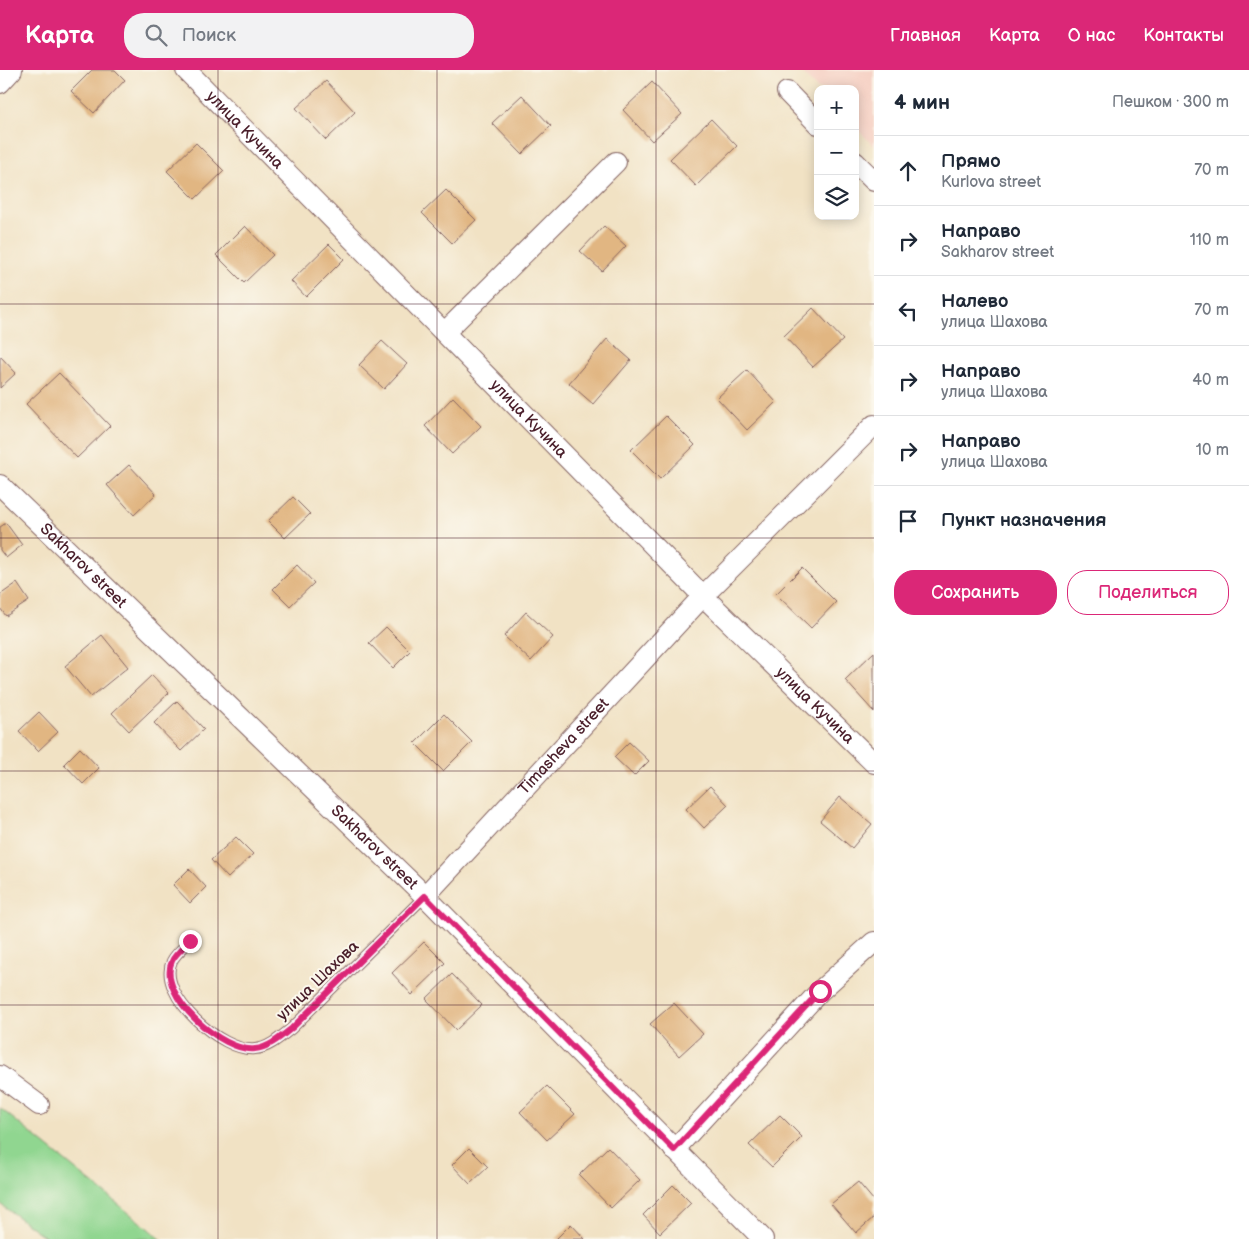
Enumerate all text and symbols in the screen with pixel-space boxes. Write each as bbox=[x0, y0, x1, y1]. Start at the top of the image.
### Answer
search box bbox=[124, 13, 474, 58]
text: Карта bbox=[25, 21, 94, 50]
icon: search bbox=[142, 21, 170, 49]
text: Поиск bbox=[182, 24, 236, 47]
text: Главная bbox=[890, 25, 961, 46]
text: Карта bbox=[989, 25, 1040, 46]
text: О нас bbox=[1068, 25, 1115, 46]
text: Контакты bbox=[1143, 25, 1224, 46]
map controls bbox=[814, 85, 859, 220]
button: + bbox=[814, 85, 859, 130]
street label: улица Кучина bbox=[202, 87, 288, 173]
text: 4 мин bbox=[894, 90, 950, 115]
text: Пешком · 300 m bbox=[1112, 93, 1229, 112]
button: − bbox=[814, 130, 859, 175]
text: Прямо bbox=[941, 150, 1001, 173]
icon: ahead bbox=[894, 157, 922, 185]
text: 70 m bbox=[1194, 161, 1229, 180]
text: Kurlova street bbox=[941, 173, 1041, 192]
button: layers bbox=[814, 175, 859, 220]
text: Направо bbox=[941, 220, 1021, 243]
icon: right bbox=[894, 227, 922, 255]
text: 110 m bbox=[1190, 231, 1229, 250]
text: Sakharov street bbox=[941, 243, 1054, 262]
text: Налево bbox=[941, 290, 1008, 313]
icon: left bbox=[894, 297, 922, 325]
text: 70 m bbox=[1194, 301, 1229, 320]
text: улица Шахова bbox=[941, 313, 1048, 332]
text: Направо bbox=[941, 360, 1021, 383]
icon: right bbox=[894, 367, 922, 395]
text: 40 m bbox=[1192, 371, 1229, 390]
street label: улица Кучина bbox=[486, 376, 572, 462]
text: улица Шахова bbox=[941, 383, 1048, 402]
text: Направо bbox=[941, 430, 1021, 453]
icon: right bbox=[894, 437, 922, 465]
text: 10 m bbox=[1196, 441, 1229, 460]
text: улица Шахова bbox=[941, 453, 1048, 472]
icon: arrive bbox=[894, 507, 922, 535]
text: Пункт назначения bbox=[941, 509, 1106, 532]
street label: Sakharov street bbox=[36, 519, 131, 612]
button: Сохранить bbox=[894, 570, 1057, 615]
button: Поделиться bbox=[1067, 570, 1229, 615]
street label: улица Кучина bbox=[772, 663, 858, 748]
street label: Timasheva street bbox=[514, 694, 613, 798]
street label: Sakharov street bbox=[327, 801, 422, 893]
route end bbox=[179, 930, 202, 953]
street label: улица Шахова bbox=[273, 937, 363, 1025]
route start bbox=[809, 980, 832, 1003]

